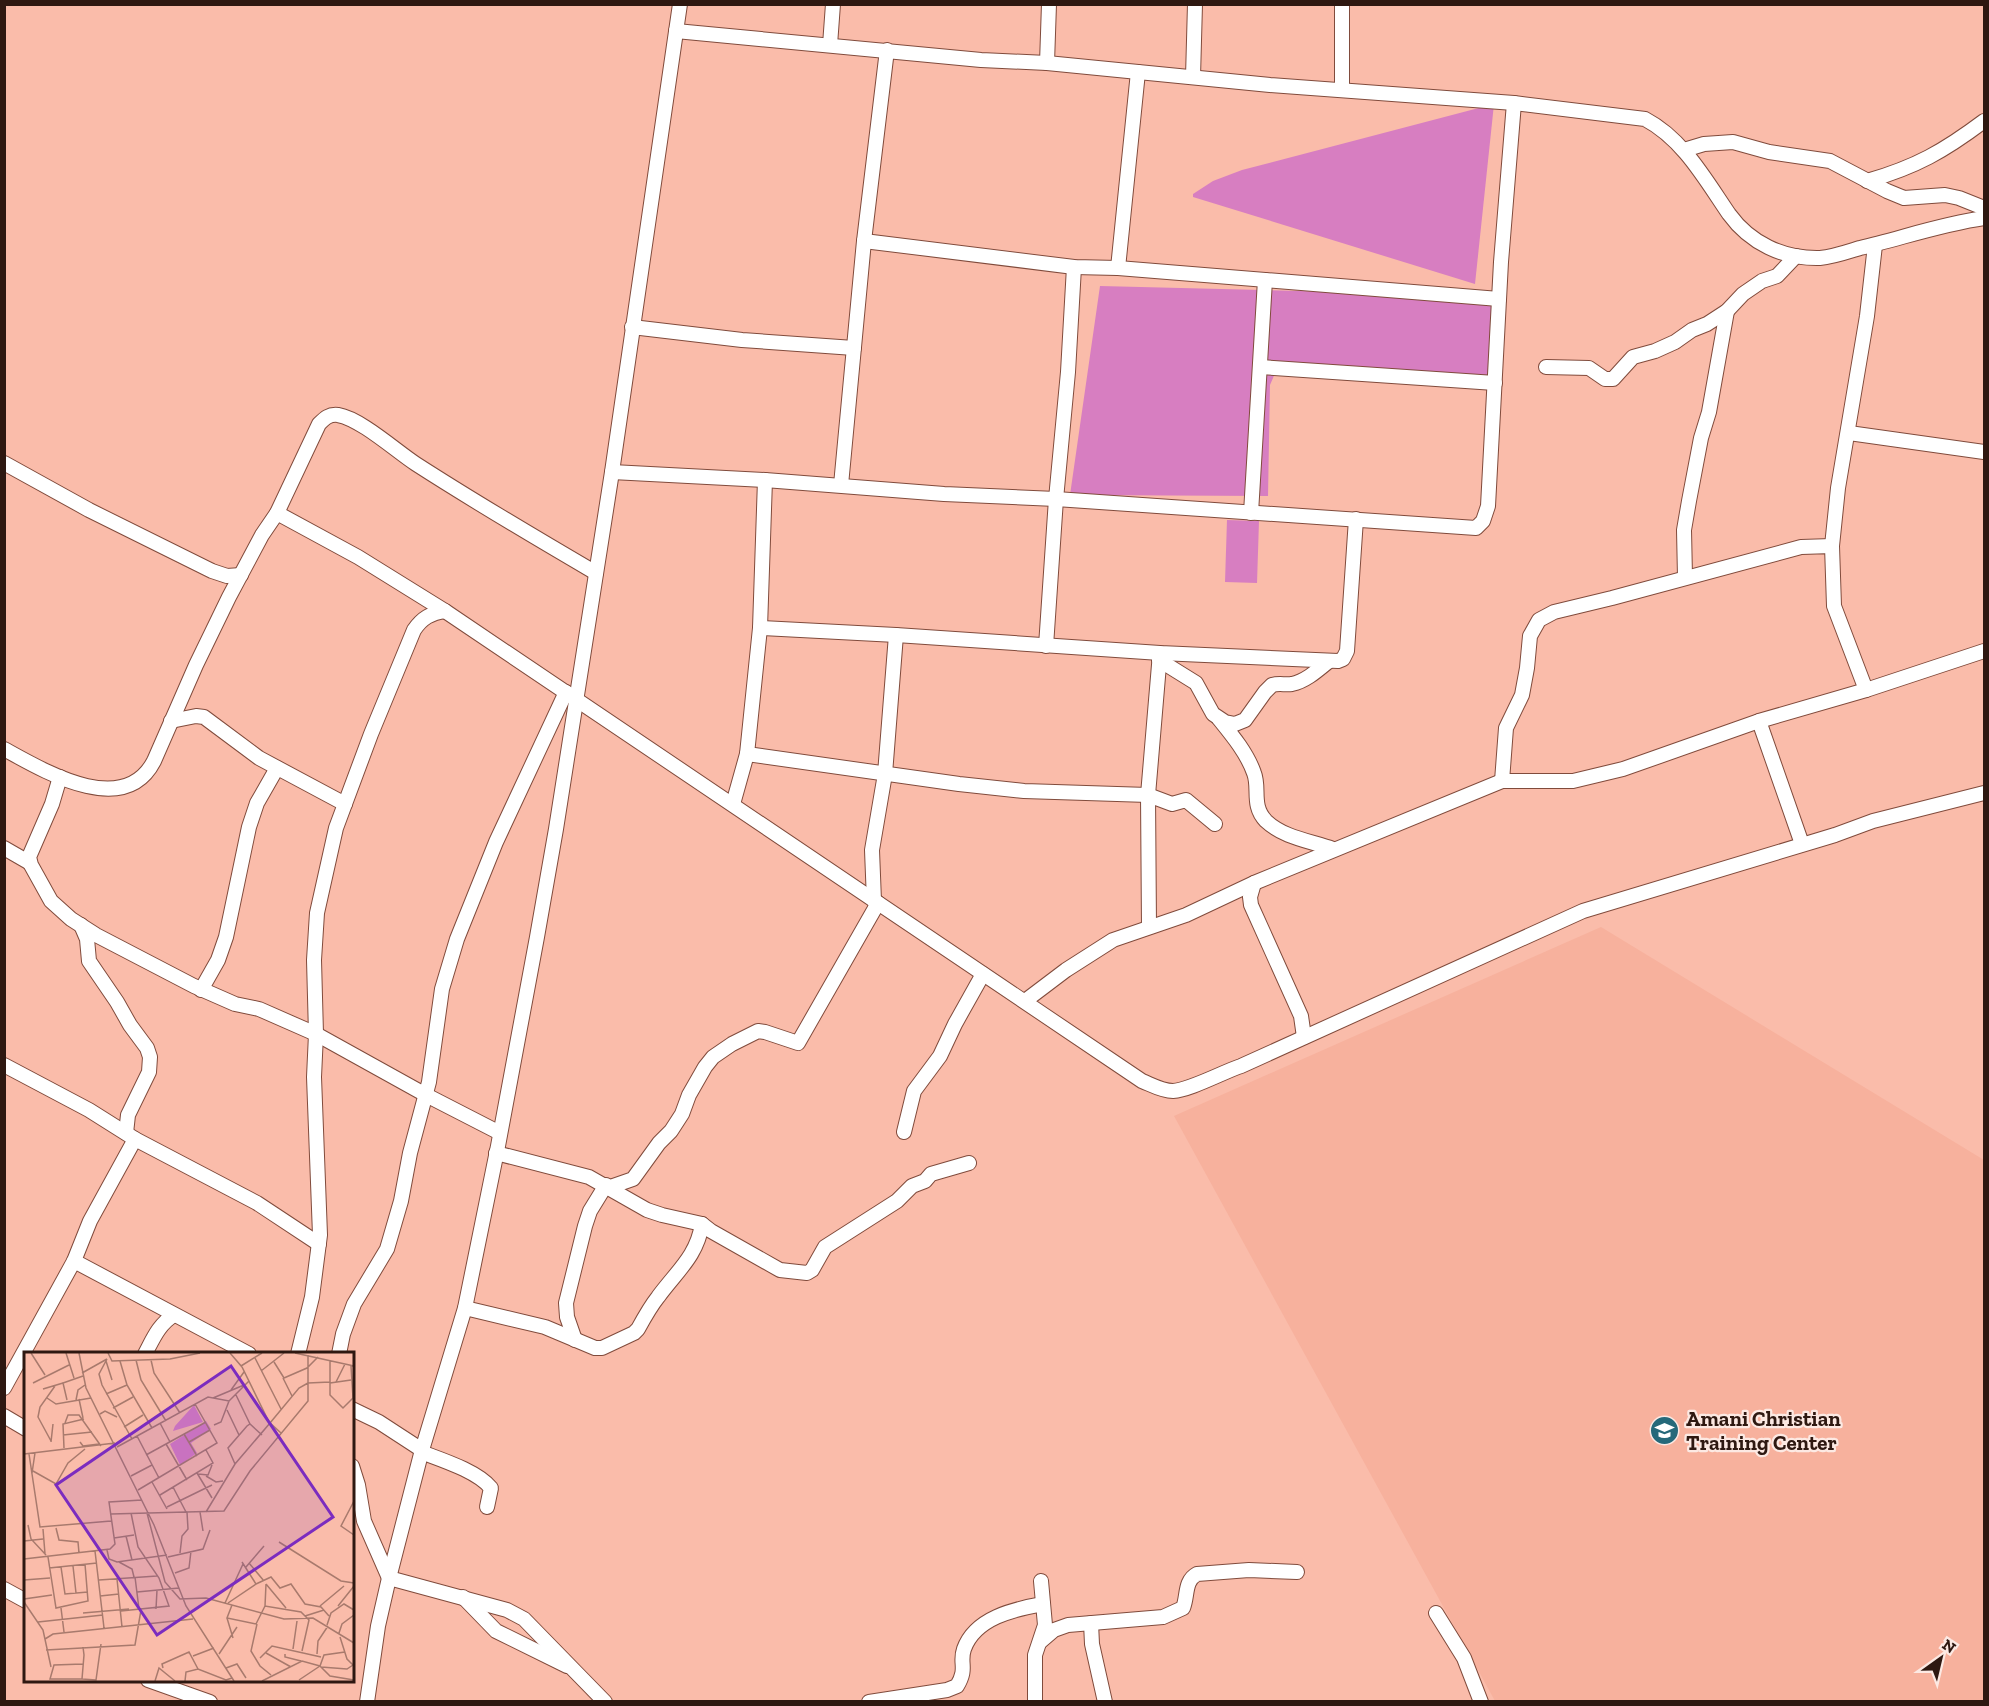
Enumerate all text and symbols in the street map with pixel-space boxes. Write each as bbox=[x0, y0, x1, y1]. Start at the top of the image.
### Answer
inset map bbox=[24, 1352, 354, 1682]
place label: Amani Christian Training Center bbox=[1686, 1406, 1841, 1455]
school or university icon: Amani Christian Training Center bbox=[1649, 1415, 1681, 1447]
north arrow bbox=[1911, 1628, 1971, 1688]
text: N bbox=[1939, 1635, 1959, 1657]

